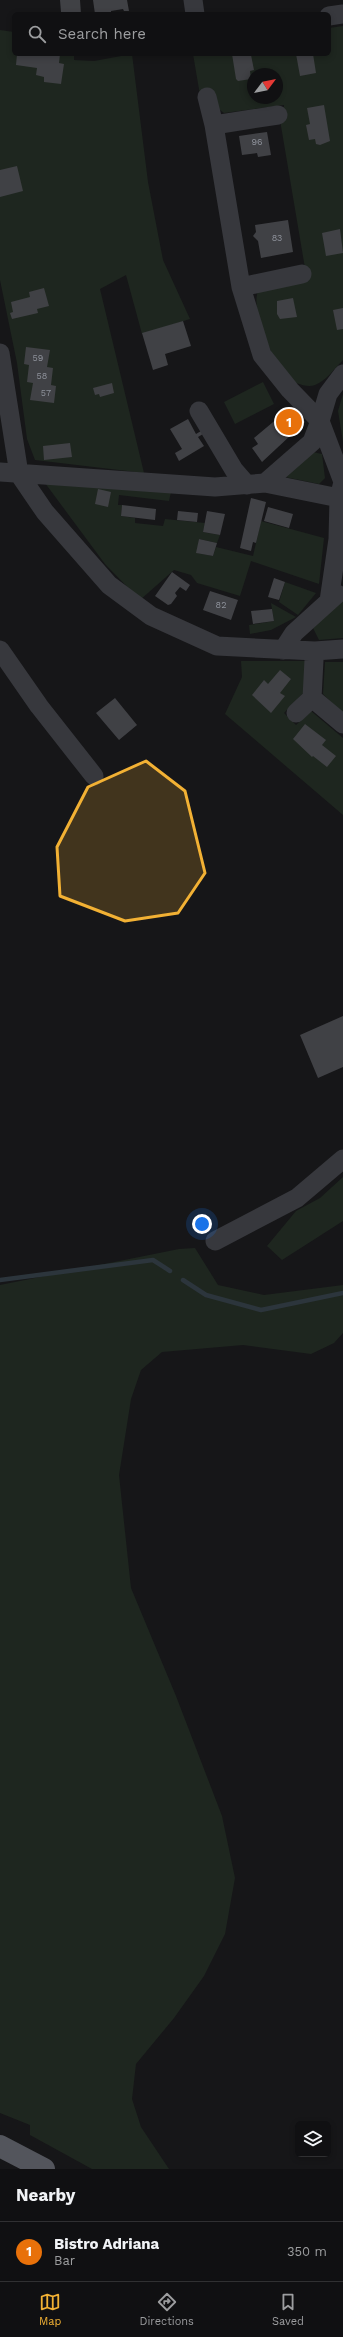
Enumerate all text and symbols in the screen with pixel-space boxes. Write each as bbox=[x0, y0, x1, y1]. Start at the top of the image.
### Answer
search box bbox=[12, 12, 331, 56]
icon: search bbox=[26, 23, 48, 45]
text: Search here bbox=[58, 25, 146, 43]
north arrow bbox=[247, 68, 283, 104]
house number: 96 bbox=[251, 137, 263, 147]
house number: 83 bbox=[272, 233, 282, 243]
house number: 59 bbox=[33, 353, 43, 363]
house number: 58 bbox=[37, 371, 47, 381]
house number: 57 bbox=[41, 388, 51, 398]
pin: 1 bbox=[276, 407, 302, 437]
house number: 82 bbox=[216, 600, 226, 610]
your location bbox=[192, 1214, 212, 1234]
map controls bbox=[295, 2121, 331, 2157]
button: layers bbox=[295, 2121, 331, 2157]
text: Nearby bbox=[16, 2185, 75, 2205]
text: Bistro Adriana bbox=[54, 2235, 159, 2253]
text: 1 bbox=[26, 2244, 32, 2259]
text: 350 m bbox=[287, 2244, 327, 2259]
text: Bar bbox=[54, 2253, 75, 2268]
tab: Map bbox=[39, 2291, 61, 2328]
tab: Directions bbox=[140, 2291, 194, 2328]
tab: Saved bbox=[272, 2291, 304, 2328]

